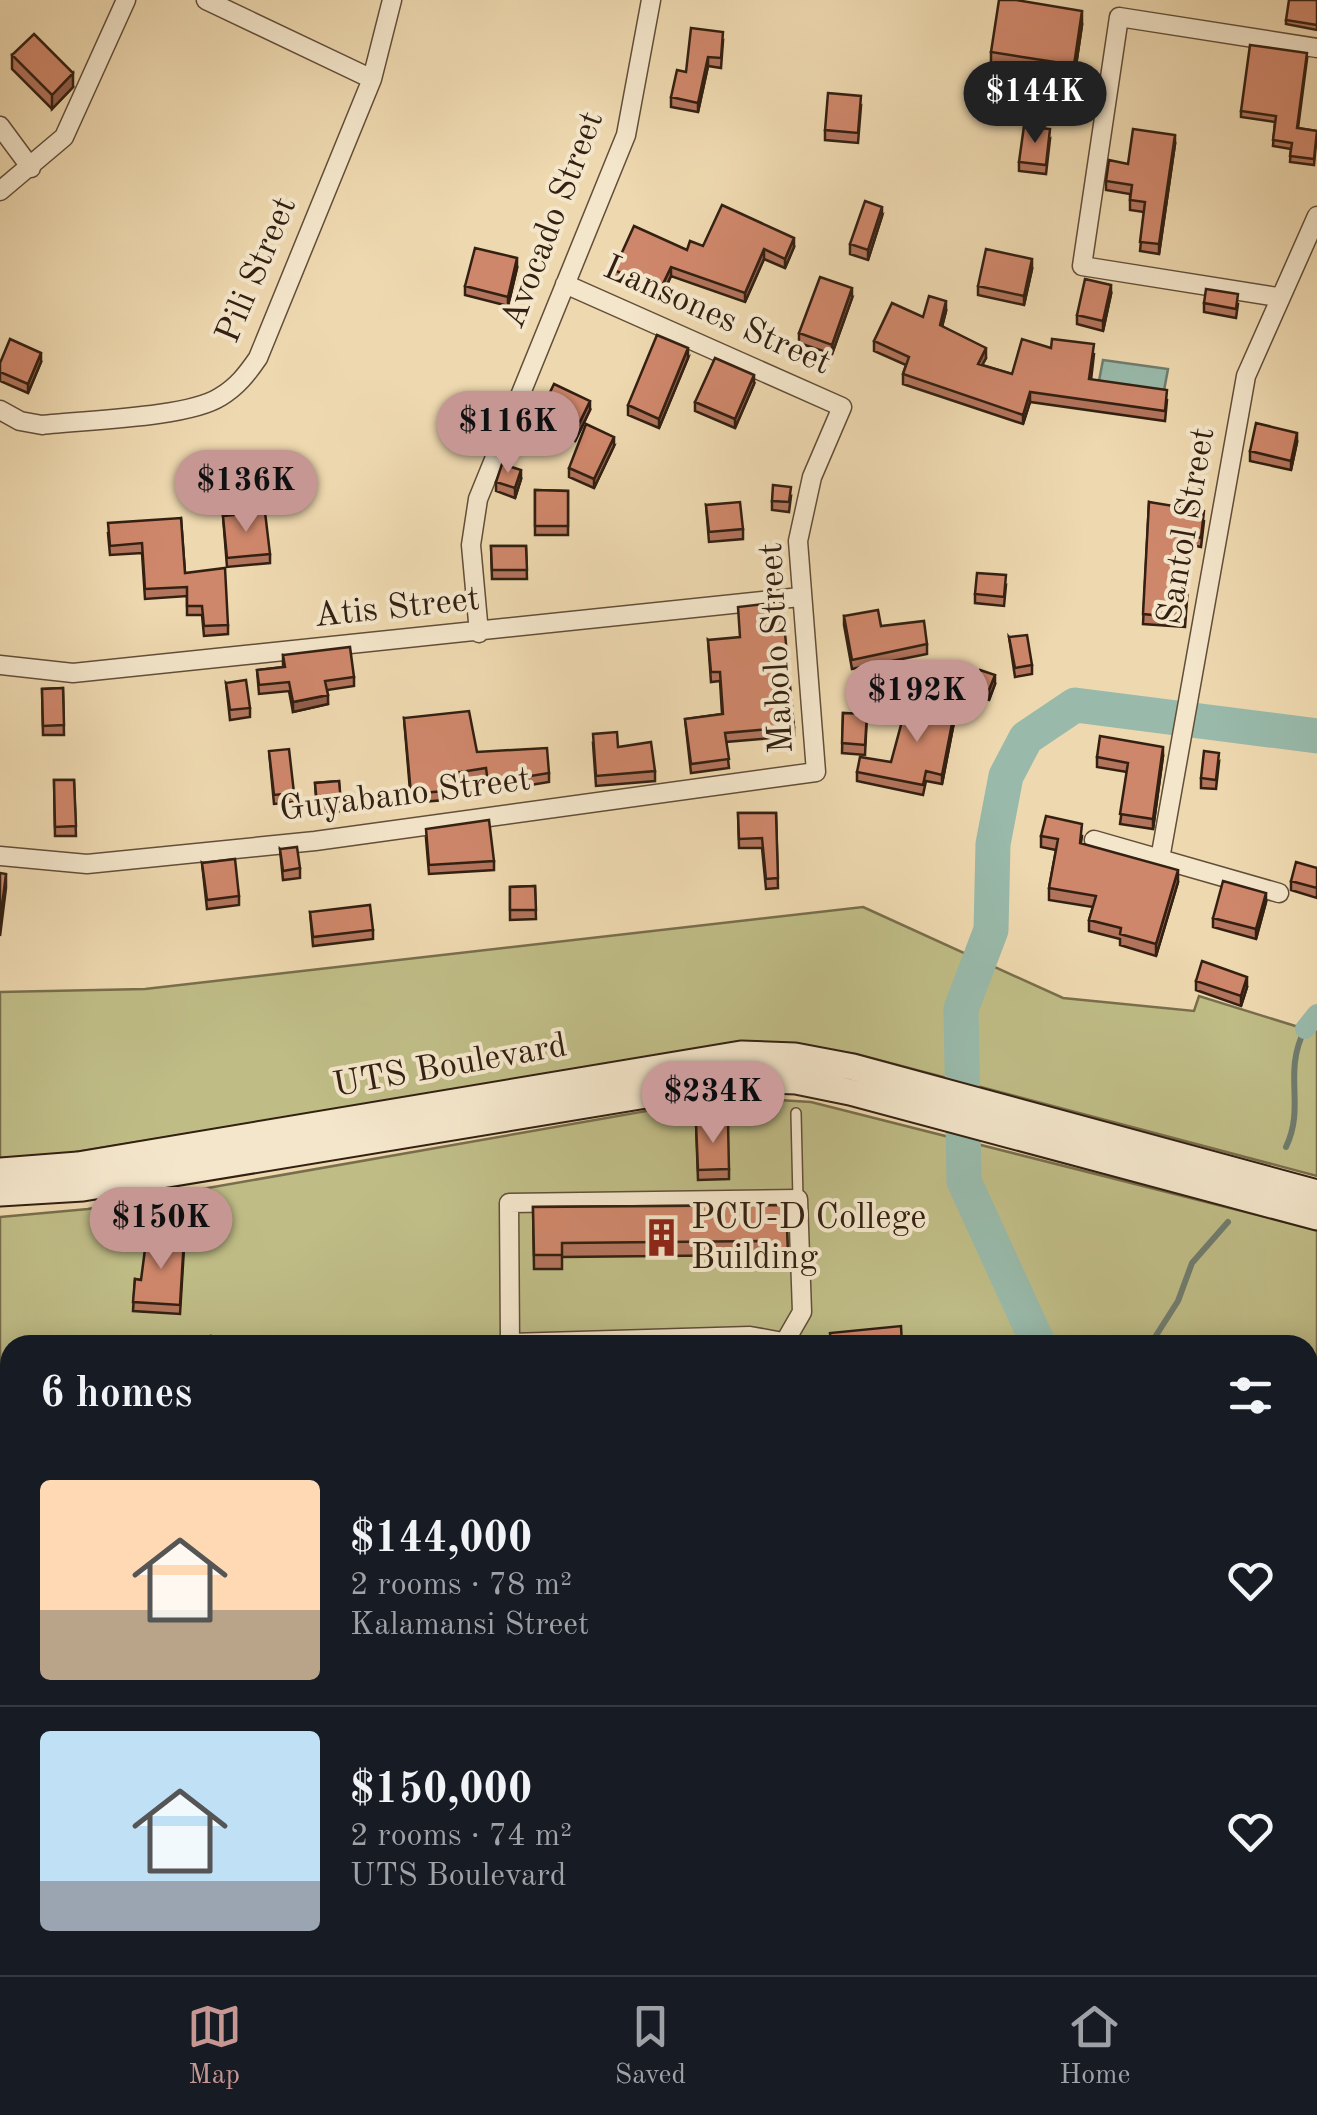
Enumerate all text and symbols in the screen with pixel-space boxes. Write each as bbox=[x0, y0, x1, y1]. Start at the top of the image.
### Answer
pin: $144K bbox=[965, 61, 1105, 146]
text: $144K bbox=[986, 77, 1084, 109]
street label: Avocado Street bbox=[496, 107, 610, 333]
street label: Pili Street bbox=[211, 192, 303, 348]
street label: Lansones Street bbox=[598, 250, 836, 382]
pin: $116K bbox=[438, 391, 578, 476]
text: $116K bbox=[459, 407, 557, 439]
street label: Santol Street bbox=[1152, 425, 1222, 627]
pin: $136K bbox=[176, 450, 316, 535]
text: $136K bbox=[197, 466, 295, 498]
street label: Mabolo Street bbox=[754, 542, 800, 754]
street label: Atis Street bbox=[313, 582, 481, 634]
pin: $192K bbox=[847, 660, 987, 745]
text: $192K bbox=[868, 676, 966, 708]
street label: Guyabano Street bbox=[277, 762, 533, 828]
street label: UTS Boulevard bbox=[330, 1028, 570, 1104]
pin: $234K bbox=[643, 1061, 783, 1146]
text: $234K bbox=[664, 1077, 762, 1109]
pin: $150K bbox=[91, 1187, 231, 1272]
place label: PCU-D College Building bbox=[691, 1201, 926, 1276]
text: $150K bbox=[112, 1203, 210, 1235]
building icon: PCU-D College Building bbox=[640, 1217, 682, 1259]
icon: filters bbox=[1223, 1368, 1278, 1423]
text: 6 homes bbox=[40, 1374, 192, 1416]
text: $144,000 bbox=[350, 1519, 532, 1561]
icon: home bbox=[120, 1520, 240, 1640]
icon: heart bbox=[1223, 1553, 1278, 1608]
text: 2 rooms · 78 m² bbox=[350, 1570, 572, 1602]
text: Kalamansi Street bbox=[350, 1610, 589, 1642]
text: $150,000 bbox=[350, 1770, 532, 1812]
icon: home bbox=[120, 1771, 240, 1891]
icon: heart bbox=[1223, 1804, 1278, 1859]
text: 2 rooms · 74 m² bbox=[350, 1821, 572, 1853]
text: UTS Boulevard bbox=[350, 1861, 567, 1893]
tab: Map bbox=[187, 1999, 242, 2094]
tab: Saved bbox=[615, 1999, 686, 2094]
tab: Home bbox=[1059, 1999, 1130, 2094]

